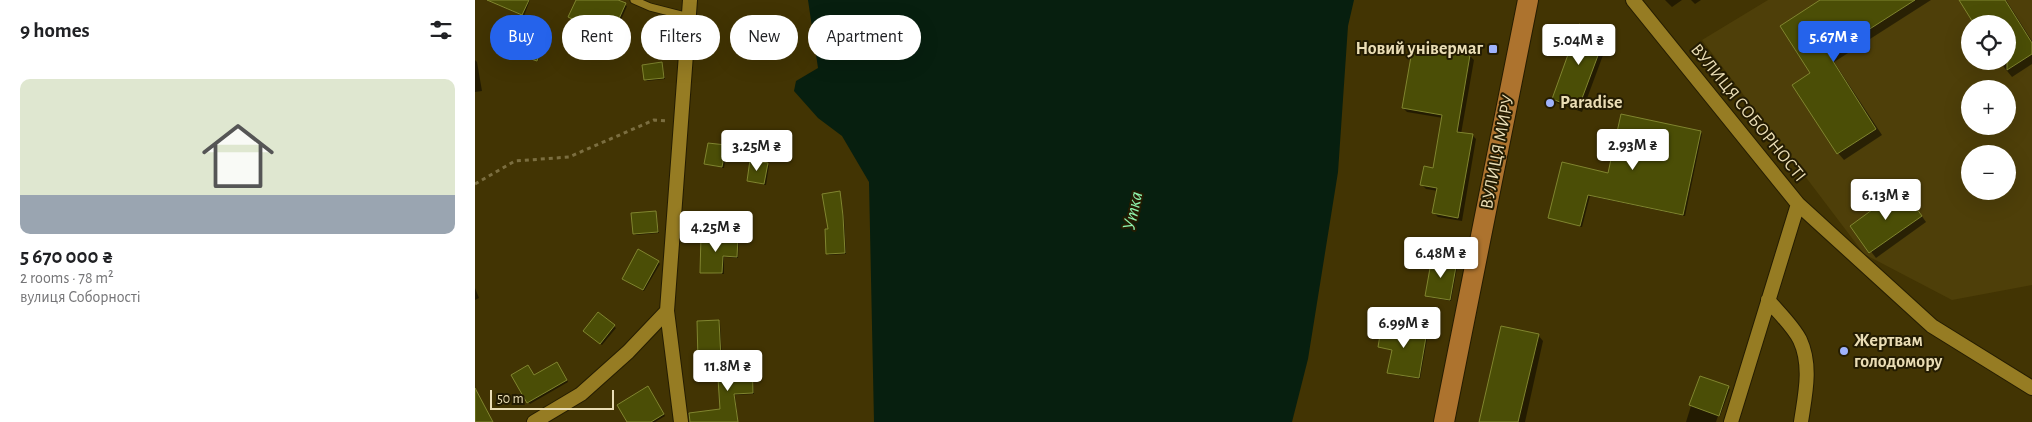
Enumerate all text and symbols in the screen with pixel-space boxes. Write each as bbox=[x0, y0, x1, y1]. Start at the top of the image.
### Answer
chip: Buy bbox=[490, 15, 552, 60]
chip: Rent bbox=[562, 15, 631, 60]
chip: Filters bbox=[641, 15, 720, 60]
chip: New bbox=[730, 15, 798, 60]
chip: Apartment bbox=[808, 15, 921, 60]
map controls bbox=[1961, 15, 2016, 200]
button: locate bbox=[1961, 15, 2016, 70]
icon: filters bbox=[427, 16, 455, 44]
text: 9 homes bbox=[20, 20, 90, 41]
pin: 5.67M ₴ bbox=[1788, 20, 1880, 63]
pin: 5.04M ₴ bbox=[1533, 23, 1625, 66]
text: 5.67M ₴ bbox=[1809, 29, 1859, 45]
text: 5.04M ₴ bbox=[1553, 32, 1605, 48]
place label: Новий універмаг bbox=[1355, 40, 1483, 58]
street label: ВУЛИЦЯ СОБОРНОСТІ bbox=[1687, 41, 1809, 185]
marker: Новий універмаг bbox=[1487, 43, 1499, 55]
button: + bbox=[1961, 80, 2016, 135]
street label: ВУЛИЦЯ МИРУ bbox=[1478, 93, 1518, 211]
place label: Paradise bbox=[1560, 94, 1622, 112]
marker: Paradise bbox=[1544, 97, 1556, 109]
icon: home bbox=[193, 111, 283, 201]
pin: 2.93M ₴ bbox=[1587, 128, 1679, 171]
pin: 3.25M ₴ bbox=[711, 130, 803, 172]
text: 2.93M ₴ bbox=[1608, 137, 1658, 153]
text: 3.25M ₴ bbox=[732, 138, 782, 154]
button: − bbox=[1961, 145, 2016, 200]
pin: 6.13M ₴ bbox=[1840, 178, 1932, 221]
text: 6.13M ₴ bbox=[1862, 187, 1910, 203]
water label: Утка bbox=[1120, 190, 1146, 232]
pin: 4.25M ₴ bbox=[670, 210, 762, 253]
text: 4.25M ₴ bbox=[691, 219, 741, 235]
pin: 6.48M ₴ bbox=[1395, 236, 1487, 279]
text: 6.48M ₴ bbox=[1415, 245, 1467, 261]
text: 5 670 000 ₴ bbox=[20, 246, 114, 267]
text: 2 rooms · 78 m² bbox=[20, 270, 114, 286]
text: вулиця Соборності bbox=[20, 289, 141, 305]
pin: 6.99M ₴ bbox=[1358, 306, 1450, 349]
text: 6.99M ₴ bbox=[1378, 315, 1430, 331]
place label: Жертвам голодомору bbox=[1854, 332, 1943, 371]
marker: Жертвам голодомору bbox=[1838, 345, 1850, 357]
pin: 11.8M ₴ bbox=[682, 350, 774, 392]
text: 11.8M ₴ bbox=[704, 358, 752, 374]
scale bar bbox=[490, 387, 614, 410]
text: 50 m bbox=[497, 392, 524, 406]

